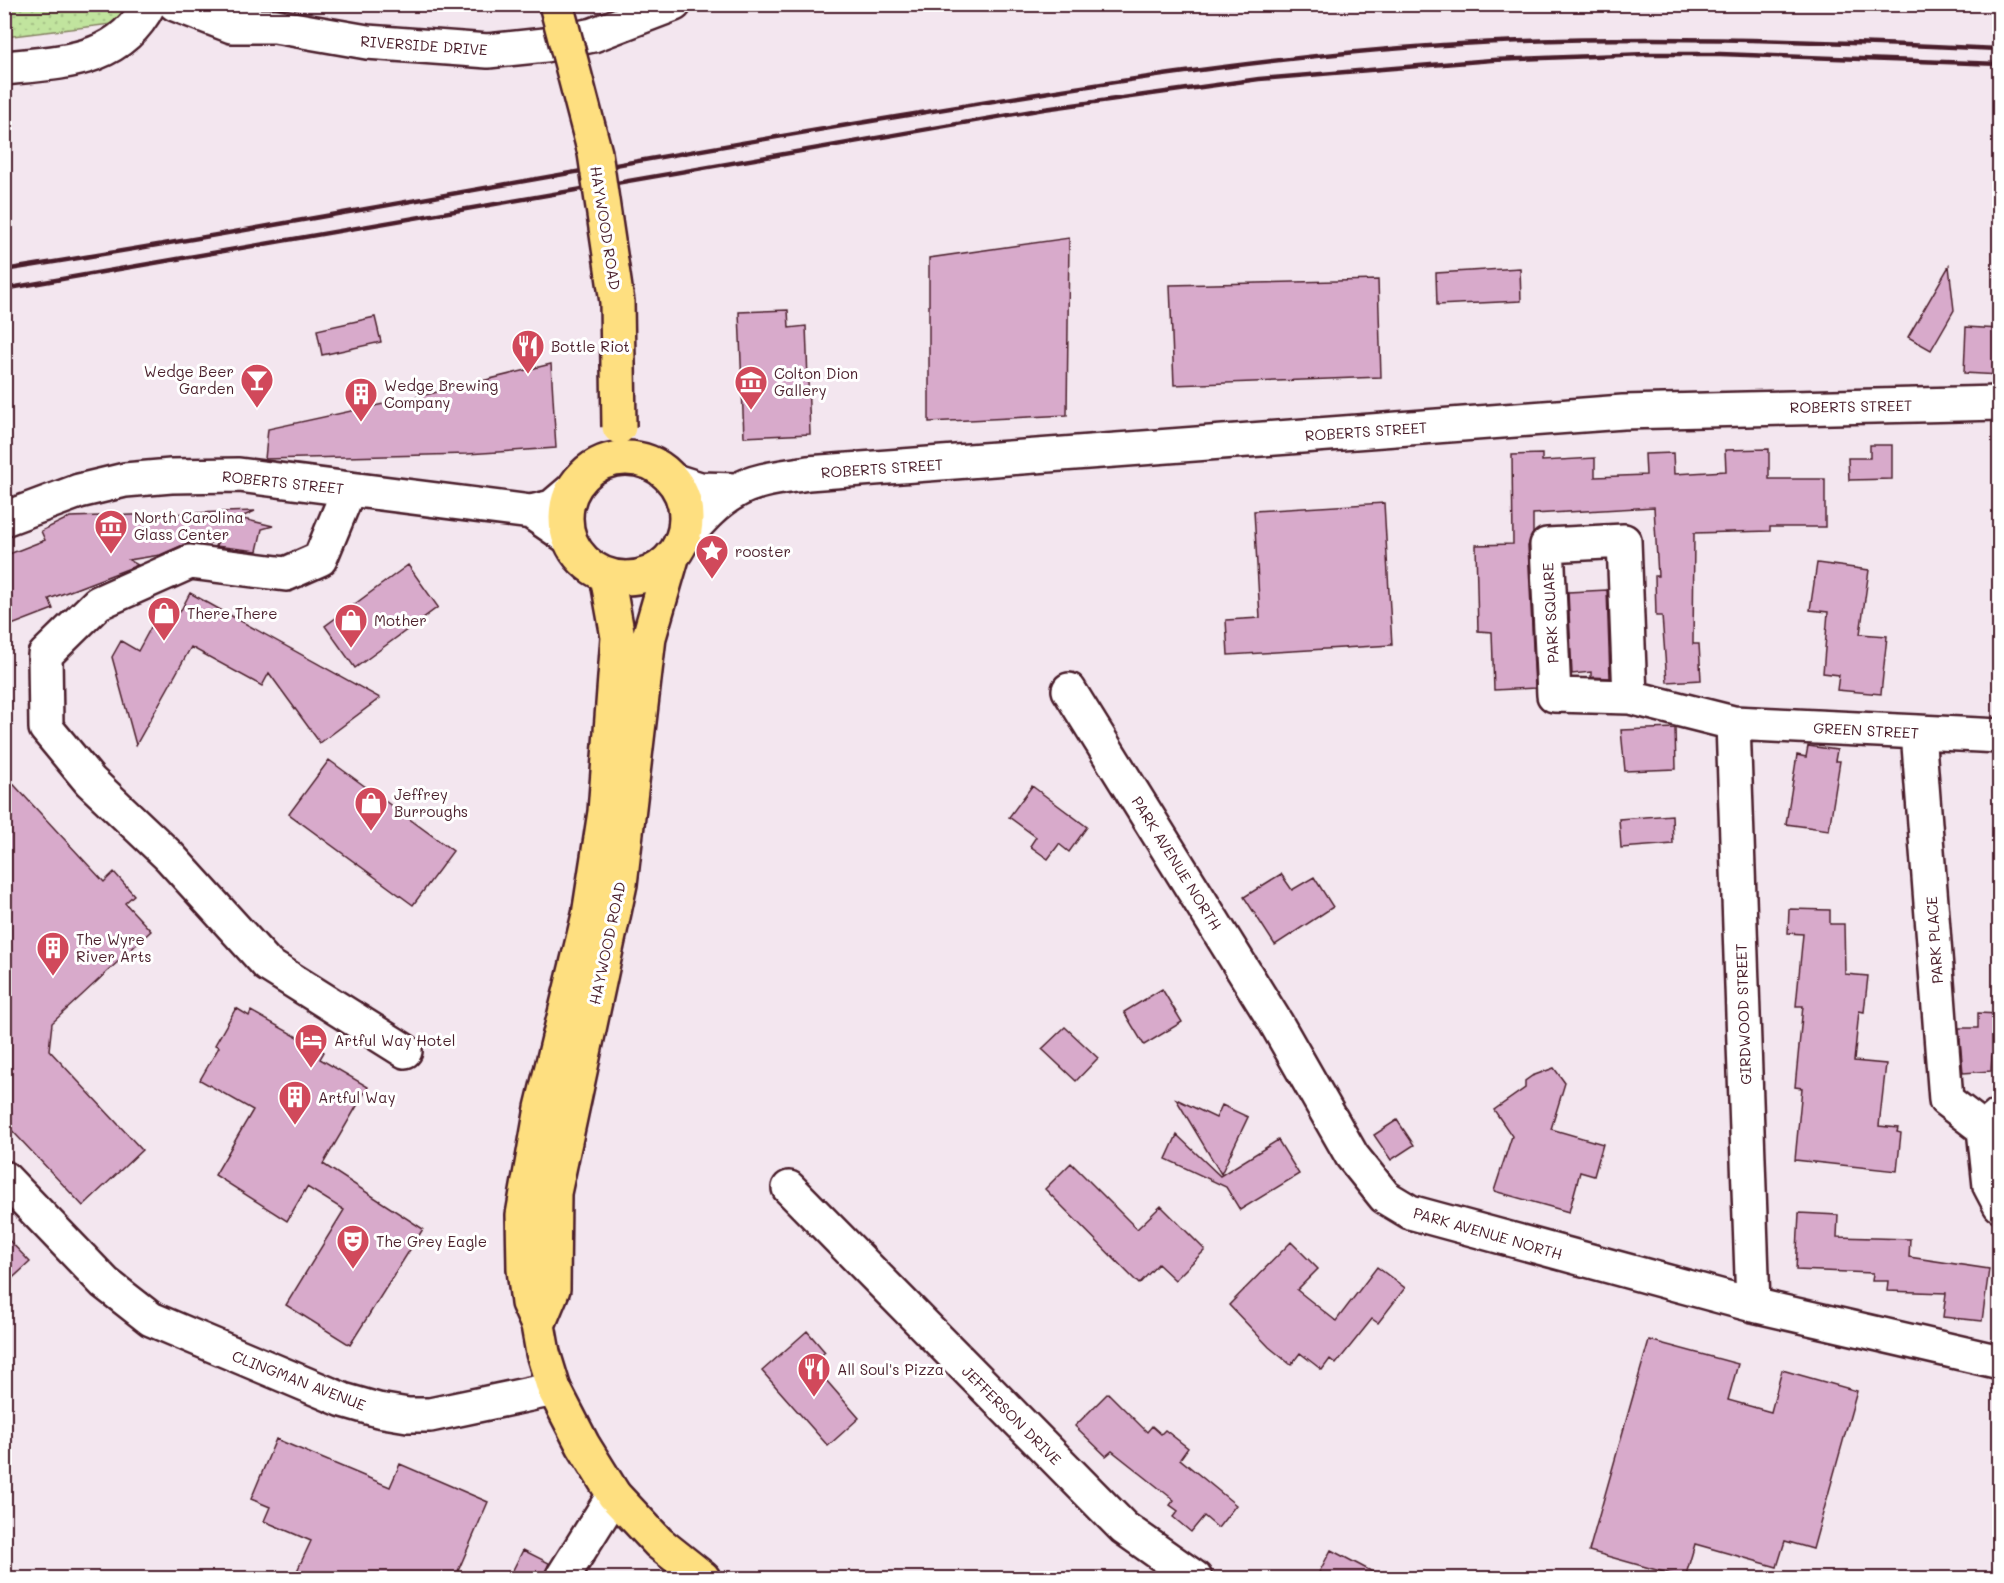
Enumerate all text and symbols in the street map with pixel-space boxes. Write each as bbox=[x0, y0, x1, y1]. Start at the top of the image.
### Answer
street label: RIVERSIDE DRIVE bbox=[360, 31, 489, 59]
street label: HAYWOOD ROAD bbox=[586, 165, 626, 291]
restaurant icon: Bottle Riot bbox=[510, 328, 546, 375]
place label: Bottle Riot bbox=[551, 336, 630, 356]
place label: Wedge Beer Garden bbox=[144, 361, 234, 398]
bar icon: Wedge Beer Garden bbox=[239, 362, 275, 409]
place label: Colton Dion Gallery bbox=[774, 363, 858, 400]
museum icon: Colton Dion Gallery bbox=[733, 364, 769, 411]
place label: Wedge Brewing Company bbox=[384, 375, 498, 412]
building icon: Wedge Brewing Company bbox=[343, 376, 379, 423]
street label: ROBERTS STREET bbox=[1790, 395, 1912, 417]
street label: ROBERTS STREET bbox=[1304, 417, 1428, 445]
street label: ROBERTS STREET bbox=[820, 454, 944, 482]
street label: ROBERTS STREET bbox=[221, 466, 345, 498]
place label: North Carolina Glass Center bbox=[134, 507, 244, 544]
museum icon: North Carolina Glass Center bbox=[93, 508, 129, 555]
place icon: rooster bbox=[694, 533, 730, 580]
place label: rooster bbox=[735, 541, 791, 561]
street label: PARK SQUARE bbox=[1537, 562, 1563, 664]
shop icon: There There bbox=[146, 595, 182, 642]
shop icon: Mother bbox=[333, 602, 369, 649]
place label: There There bbox=[187, 603, 278, 623]
place label: Mother bbox=[374, 610, 427, 630]
street label: GREEN STREET bbox=[1813, 717, 1919, 743]
place label: Jeffrey Burroughs bbox=[394, 784, 468, 821]
shop icon: Jeffrey Burroughs bbox=[353, 785, 389, 832]
street label: PARK AVENUE NORTH bbox=[1128, 792, 1226, 934]
street label: HAYWOOD ROAD bbox=[584, 880, 630, 1006]
street label: PARK PLACE bbox=[1921, 895, 1947, 984]
place label: The Wyre River Arts bbox=[76, 929, 152, 966]
building icon: The Wyre River Arts bbox=[35, 930, 71, 977]
street label: GIRDWOOD STREET bbox=[1731, 943, 1755, 1085]
hotel icon: Artful Way Hotel bbox=[293, 1022, 329, 1069]
place label: Artful Way Hotel bbox=[334, 1030, 456, 1050]
building icon: Artful Way bbox=[277, 1079, 313, 1126]
place label: Artful Way bbox=[318, 1087, 396, 1107]
street label: PARK AVENUE NORTH bbox=[1411, 1202, 1565, 1264]
theatre icon: The Grey Eagle bbox=[335, 1223, 371, 1270]
place label: The Grey Eagle bbox=[376, 1231, 487, 1251]
street label: CLINGMAN AVENUE bbox=[229, 1345, 369, 1415]
restaurant icon: All Soul's Pizza bbox=[796, 1351, 832, 1398]
place label: All Soul's Pizza bbox=[837, 1359, 944, 1379]
street label: JEFFERSON DRIVE bbox=[958, 1361, 1066, 1469]

